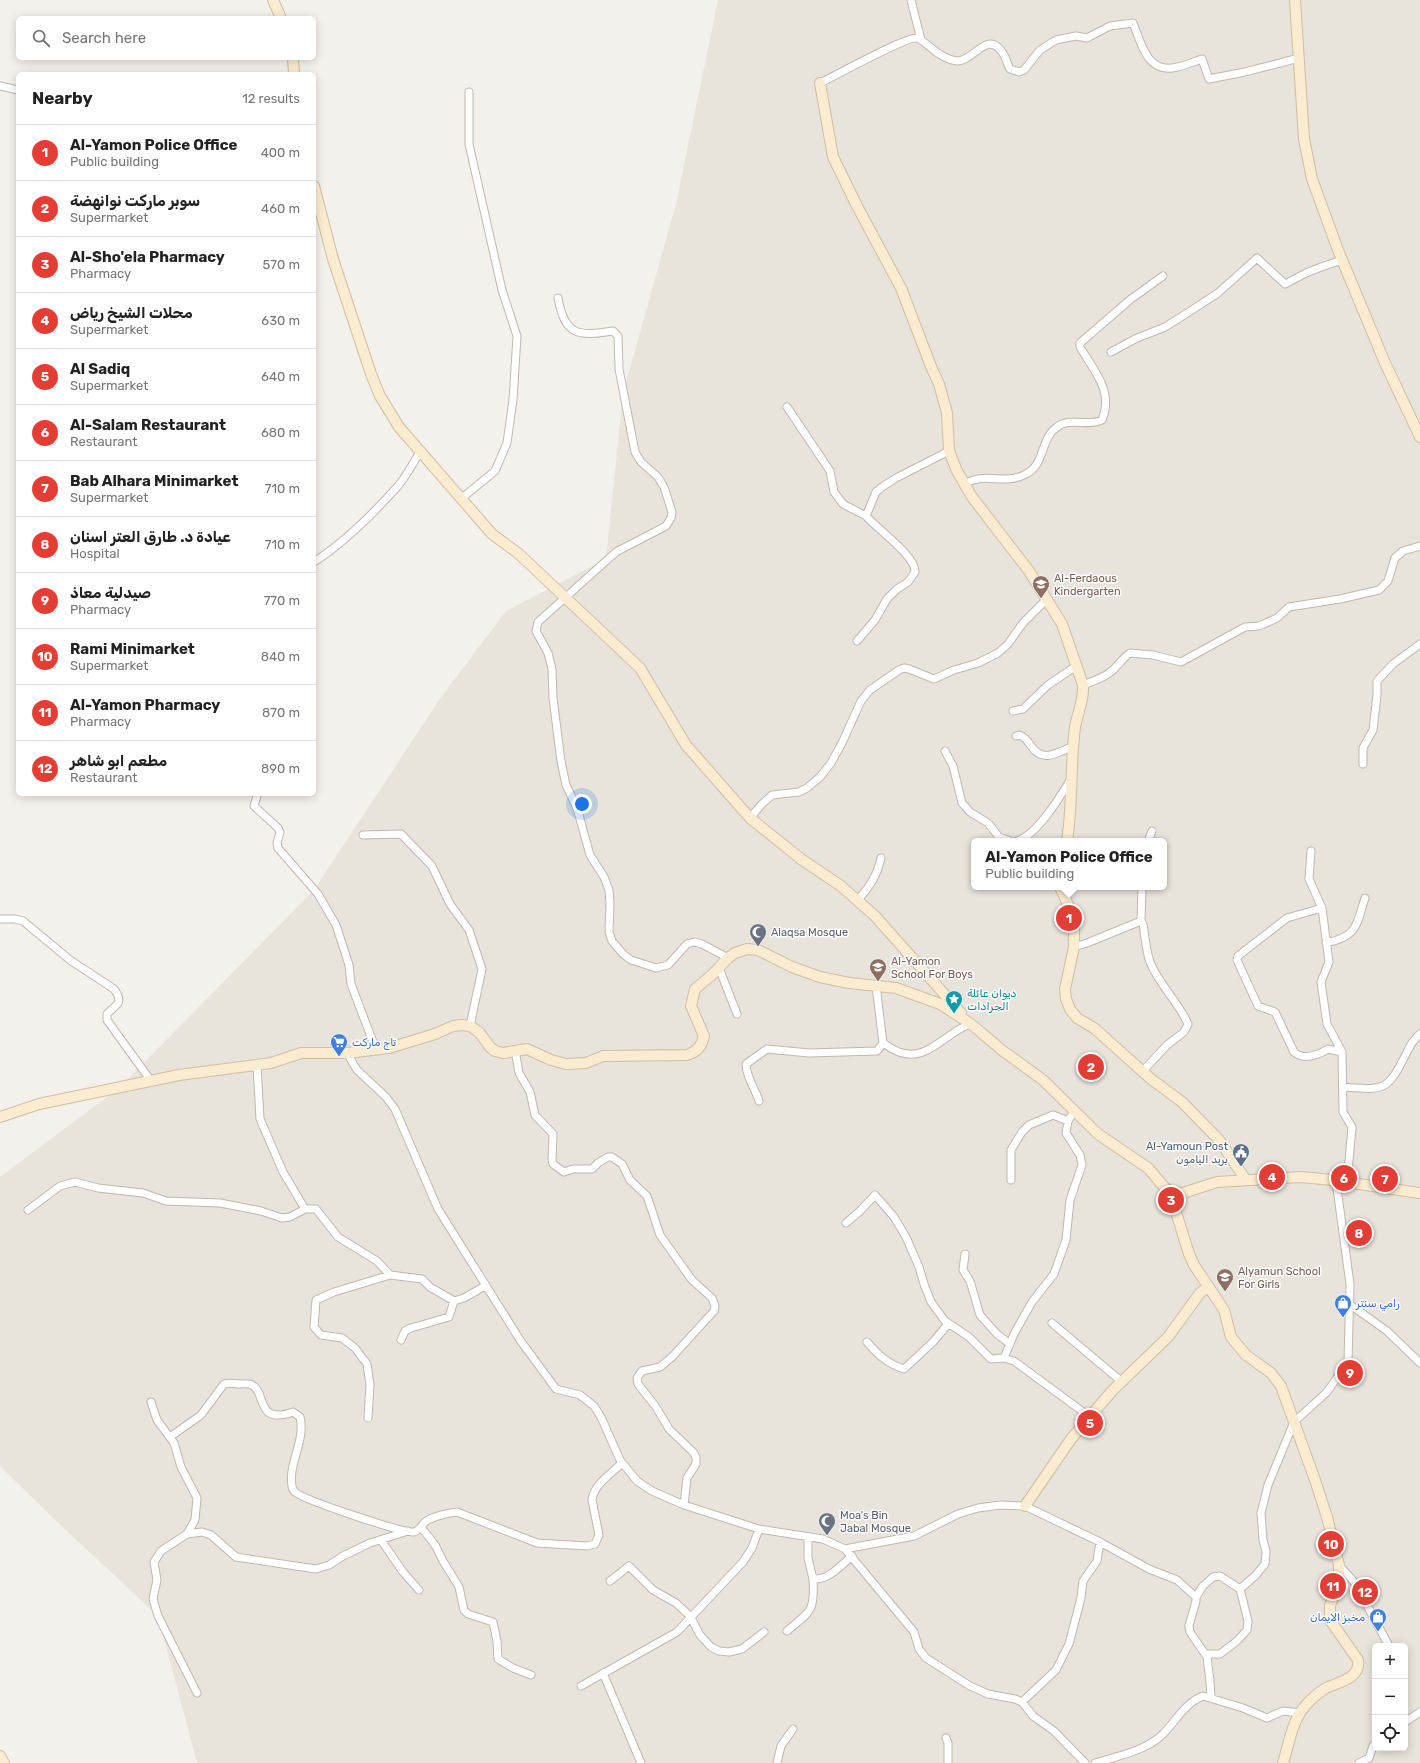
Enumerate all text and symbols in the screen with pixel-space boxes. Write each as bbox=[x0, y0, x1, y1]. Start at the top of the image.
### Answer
search box bbox=[16, 16, 316, 60]
icon: search bbox=[30, 27, 52, 49]
text: Search here bbox=[62, 29, 146, 47]
text: Nearby bbox=[32, 88, 93, 108]
text: 12 results bbox=[242, 91, 300, 106]
text: Al-Yamon Police Office bbox=[70, 136, 237, 154]
text: 1 bbox=[42, 145, 48, 160]
text: 400 m bbox=[261, 145, 300, 160]
text: Public building bbox=[70, 154, 159, 169]
text: سوبر ماركت نوانهضة bbox=[70, 192, 200, 210]
text: 2 bbox=[41, 201, 49, 216]
text: 460 m bbox=[261, 201, 300, 216]
text: Supermarket bbox=[70, 210, 148, 225]
text: Al-Sho'ela Pharmacy bbox=[70, 248, 225, 266]
text: 3 bbox=[41, 257, 49, 272]
text: 570 m bbox=[263, 257, 300, 272]
text: Pharmacy bbox=[70, 266, 131, 281]
text: محلات الشيخ رياض bbox=[70, 304, 193, 322]
text: 4 bbox=[41, 313, 49, 328]
text: 630 m bbox=[261, 313, 300, 328]
text: Supermarket bbox=[70, 322, 148, 337]
text: Al Sadiq bbox=[70, 360, 130, 378]
text: 5 bbox=[41, 369, 49, 384]
text: 640 m bbox=[261, 369, 300, 384]
text: Supermarket bbox=[70, 378, 148, 393]
text: Al-Salam Restaurant bbox=[70, 416, 226, 434]
text: 6 bbox=[41, 425, 49, 440]
text: 680 m bbox=[261, 425, 300, 440]
text: Restaurant bbox=[70, 434, 137, 449]
text: Bab Alhara Minimarket bbox=[70, 472, 238, 490]
text: 7 bbox=[41, 481, 49, 496]
text: 710 m bbox=[265, 481, 300, 496]
text: Supermarket bbox=[70, 490, 148, 505]
text: عيادة د. طارق العتر اسنان bbox=[70, 528, 231, 546]
text: 8 bbox=[41, 537, 49, 552]
text: 710 m bbox=[265, 537, 300, 552]
text: Hospital bbox=[70, 546, 120, 561]
place label: Al-Ferdaous Kindergarten bbox=[1054, 572, 1121, 598]
school or university icon: Al-Ferdaous Kindergarten bbox=[1031, 574, 1051, 599]
text: صيدلية معاذ bbox=[70, 584, 151, 602]
text: 9 bbox=[41, 593, 49, 608]
text: 770 m bbox=[264, 593, 300, 608]
text: Pharmacy bbox=[70, 602, 131, 617]
text: Rami Minimarket bbox=[70, 640, 195, 658]
text: 10 bbox=[37, 649, 53, 664]
text: 840 m bbox=[261, 649, 300, 664]
text: Supermarket bbox=[70, 658, 148, 673]
text: Al-Yamon Pharmacy bbox=[70, 696, 220, 714]
text: 11 bbox=[39, 705, 51, 720]
text: 870 m bbox=[262, 705, 300, 720]
text: Pharmacy bbox=[70, 714, 131, 729]
text: مطعم ابو شاهر bbox=[70, 752, 167, 770]
text: 12 bbox=[38, 761, 52, 776]
text: 890 m bbox=[261, 761, 300, 776]
text: Restaurant bbox=[70, 770, 137, 785]
your location bbox=[572, 794, 592, 814]
popup bbox=[971, 838, 1167, 890]
text: Al-Yamon Police Office bbox=[985, 848, 1153, 866]
text: Public building bbox=[985, 866, 1074, 881]
pin: 1 bbox=[1056, 903, 1082, 933]
mosque icon: Alaqsa Mosque bbox=[748, 922, 768, 947]
place label: Alaqsa Mosque bbox=[771, 926, 848, 939]
place label: Al-Yamon School For Boys bbox=[891, 955, 973, 981]
school or university icon: Al-Yamon School For Boys bbox=[868, 957, 888, 982]
place label: ديوان عائلة الجرادات bbox=[967, 987, 1017, 1013]
place icon: ديوان عائلة الجرادات bbox=[944, 989, 964, 1014]
supermarket icon: تاج ماركت bbox=[329, 1032, 349, 1057]
place label: تاج ماركت bbox=[352, 1036, 396, 1051]
pin: 2 bbox=[1078, 1052, 1104, 1082]
place label: Al-Yamoun Post بريد اليامون bbox=[1146, 1140, 1229, 1167]
public building icon: Al-Yamoun Post بريد اليامون bbox=[1231, 1142, 1251, 1167]
pin: 4 bbox=[1259, 1162, 1285, 1192]
pin: 6 bbox=[1331, 1163, 1357, 1193]
pin: 7 bbox=[1372, 1164, 1398, 1194]
pin: 3 bbox=[1158, 1185, 1184, 1215]
pin: 8 bbox=[1346, 1218, 1372, 1248]
place label: Alyamun School For Girls bbox=[1238, 1265, 1321, 1291]
school or university icon: Alyamun School For Girls bbox=[1215, 1267, 1235, 1292]
shop icon: رامي سنتر bbox=[1333, 1293, 1353, 1318]
place label: رامي سنتر bbox=[1355, 1297, 1400, 1312]
pin: 9 bbox=[1337, 1358, 1363, 1388]
pin: 5 bbox=[1077, 1408, 1103, 1438]
place label: Moa's Bin Jabal Mosque bbox=[840, 1509, 911, 1535]
mosque icon: Moa's Bin Jabal Mosque bbox=[817, 1511, 837, 1536]
pin: 10 bbox=[1318, 1529, 1344, 1559]
pin: 11 bbox=[1320, 1571, 1346, 1601]
pin: 12 bbox=[1352, 1577, 1378, 1607]
shop icon: مخبز الايمان bbox=[1368, 1607, 1388, 1632]
place label: مخبز الايمان bbox=[1310, 1611, 1365, 1624]
map controls bbox=[1372, 1643, 1408, 1751]
button: + bbox=[1372, 1643, 1408, 1679]
button: − bbox=[1372, 1679, 1408, 1715]
button: locate bbox=[1372, 1715, 1408, 1751]

